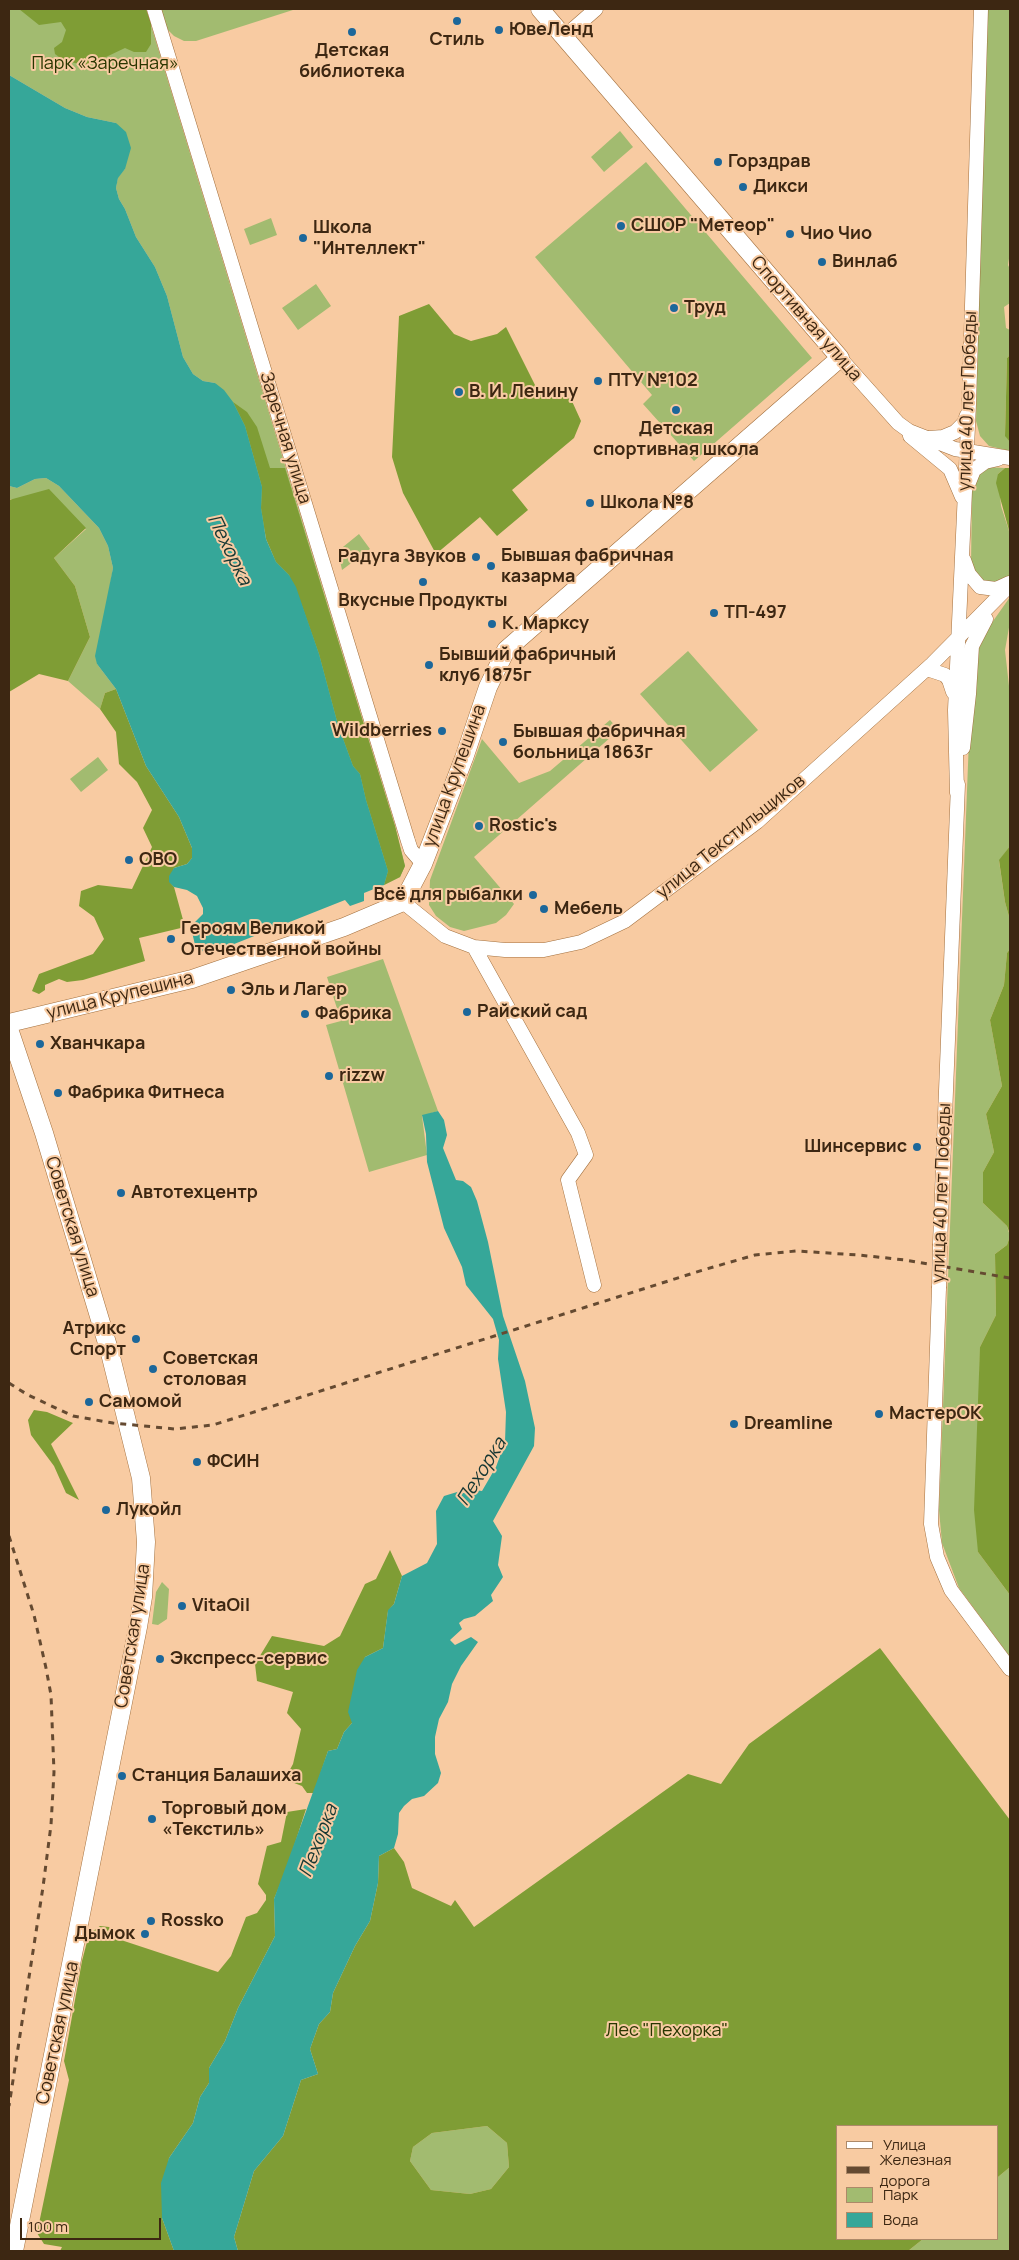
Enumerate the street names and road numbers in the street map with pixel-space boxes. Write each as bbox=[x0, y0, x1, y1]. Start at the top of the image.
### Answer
street label: Спортивная улица bbox=[746, 252, 866, 386]
street label: улица 40 лет Победы bbox=[954, 311, 982, 491]
street label: Заречная улица bbox=[255, 369, 315, 507]
street label: улица Крупешина bbox=[419, 702, 491, 850]
street label: улица Текстильщиков bbox=[652, 770, 810, 904]
street label: улица Крупешина bbox=[45, 967, 195, 1025]
street label: улица 40 лет Победы bbox=[928, 1103, 956, 1283]
street label: Советская улица bbox=[40, 1154, 104, 1300]
street label: Советская улица bbox=[111, 1562, 155, 1710]
street label: Советская улица bbox=[32, 1959, 84, 2107]

